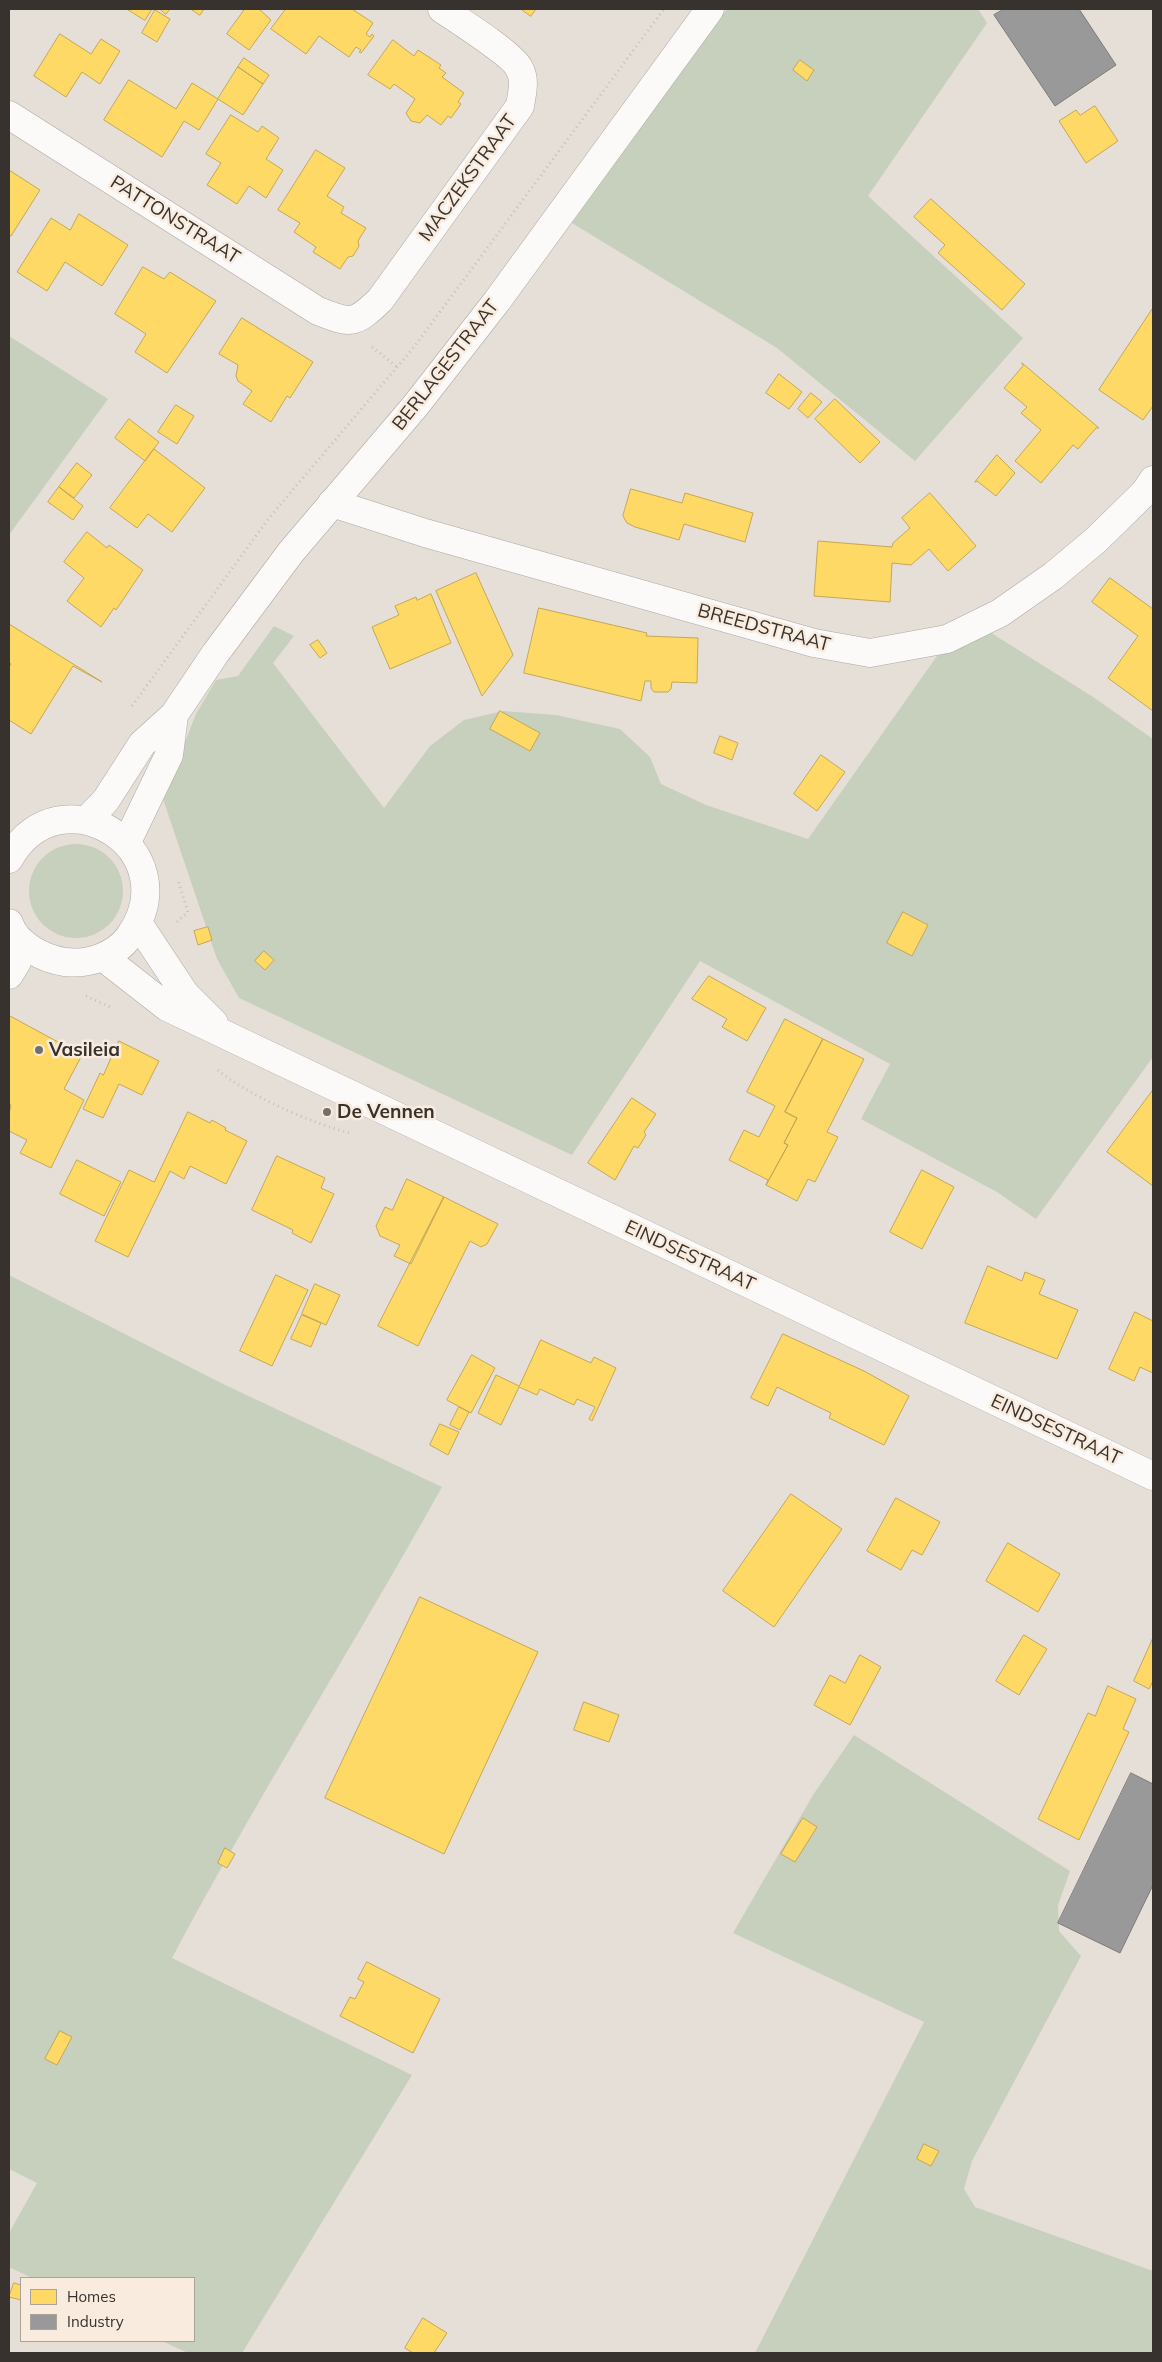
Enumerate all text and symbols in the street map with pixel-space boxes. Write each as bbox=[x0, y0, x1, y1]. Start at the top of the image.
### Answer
street label: MACZEKSTRAAT bbox=[414, 110, 522, 246]
street label: PATTONSTRAAT bbox=[106, 171, 244, 269]
street label: BERLAGESTRAAT bbox=[388, 295, 504, 435]
street label: BREEDSTRAAT bbox=[695, 599, 833, 657]
place label: Vasileia bbox=[49, 1039, 120, 1061]
marker: Vasileia bbox=[33, 1044, 45, 1056]
place label: De Vennen bbox=[337, 1101, 435, 1123]
marker: De Vennen bbox=[321, 1106, 333, 1118]
street label: EINDSESTRAAT bbox=[621, 1216, 759, 1296]
street label: EINDSESTRAAT bbox=[987, 1390, 1125, 1470]
legend bbox=[20, 2277, 195, 2342]
text: Homes bbox=[67, 2287, 116, 2306]
text: Industry bbox=[67, 2312, 124, 2331]

